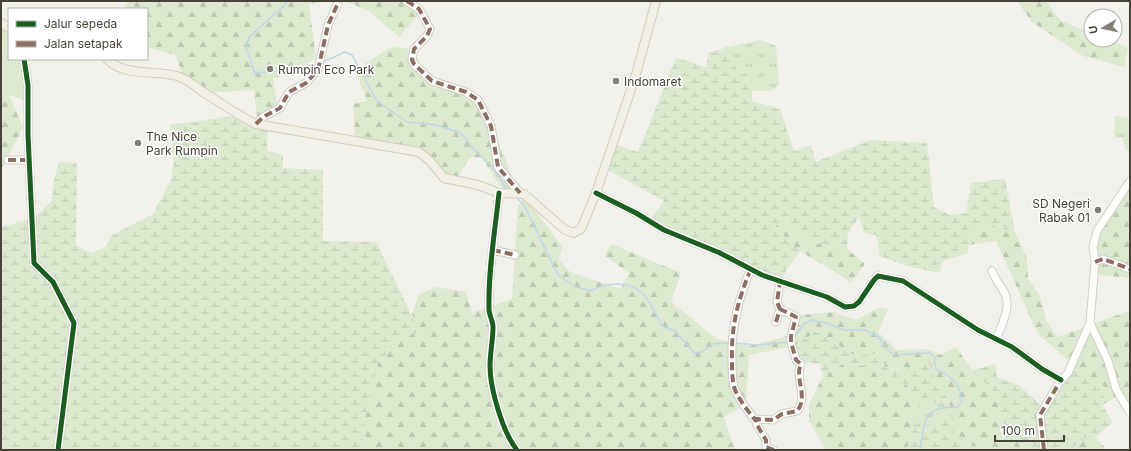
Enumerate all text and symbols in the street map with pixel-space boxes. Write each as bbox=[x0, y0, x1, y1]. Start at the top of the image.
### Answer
legend bbox=[8, 8, 148, 60]
north arrow bbox=[1083, 8, 1123, 48]
text: Jalur sepeda bbox=[44, 16, 117, 31]
text: U bbox=[1086, 24, 1101, 35]
text: Jalan setapak bbox=[44, 36, 123, 51]
place label: Rumpin Eco Park bbox=[278, 62, 375, 77]
marker: Rumpin Eco Park bbox=[265, 64, 275, 74]
place label: Indomaret bbox=[624, 74, 681, 89]
marker: Indomaret bbox=[611, 76, 621, 86]
place label: The Nice Park Rumpin bbox=[146, 129, 218, 158]
marker: The Nice Park Rumpin bbox=[133, 138, 143, 148]
place label: SD Negeri Rabak 01 bbox=[1032, 196, 1090, 225]
marker: SD Negeri Rabak 01 bbox=[1093, 205, 1103, 215]
scale bar bbox=[995, 417, 1064, 443]
text: 100 m bbox=[1001, 423, 1035, 438]

